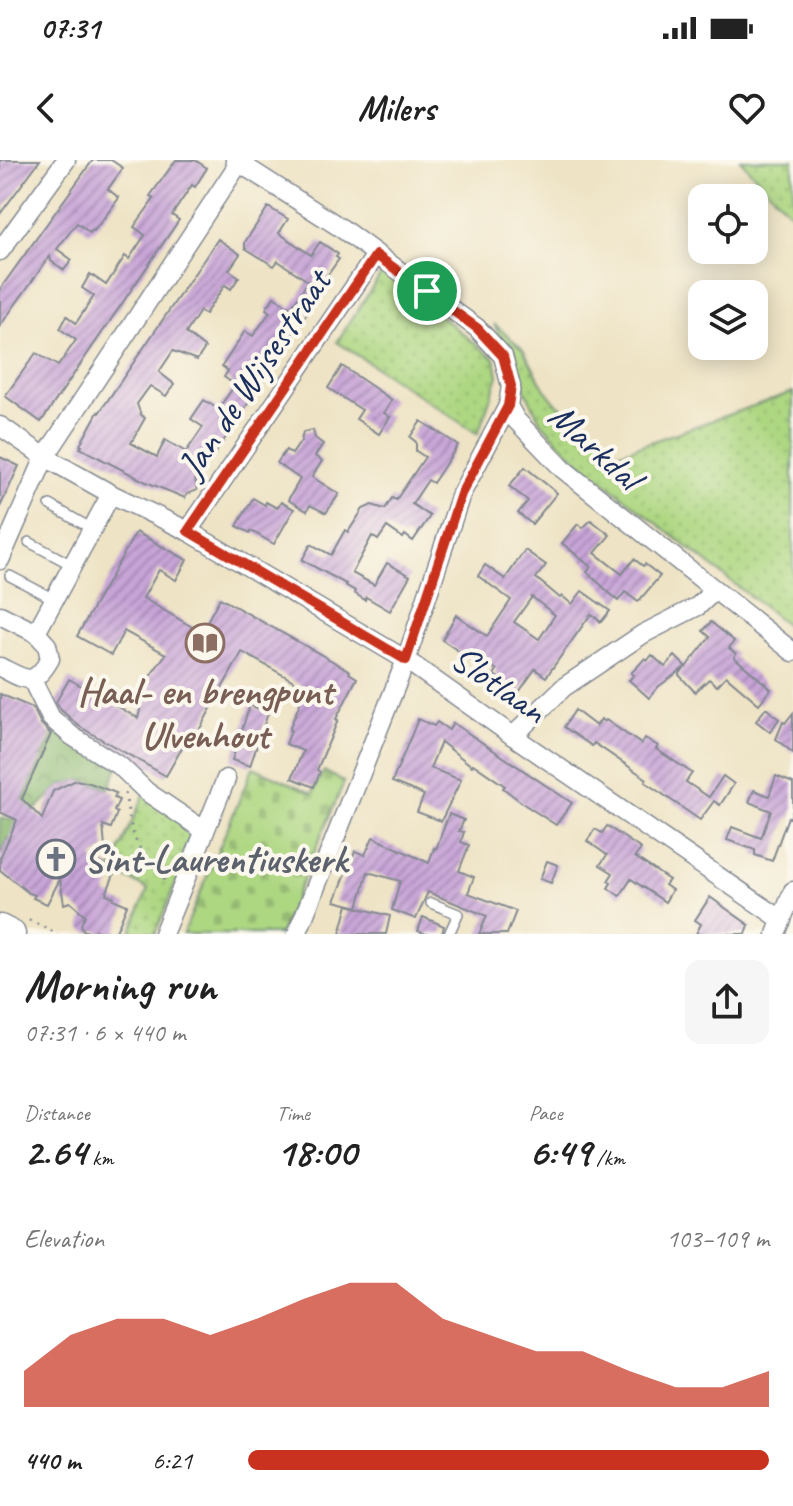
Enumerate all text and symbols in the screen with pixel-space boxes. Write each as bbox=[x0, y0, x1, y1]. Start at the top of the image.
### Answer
text: 07:31 bbox=[40, 9, 100, 47]
text: Milers bbox=[358, 85, 435, 131]
icon: back bbox=[24, 86, 68, 130]
icon: heart bbox=[725, 86, 769, 130]
map controls bbox=[688, 184, 768, 360]
button: locate bbox=[688, 184, 768, 264]
pin bbox=[393, 257, 461, 325]
street label: Jan de Wijsestraat bbox=[166, 258, 343, 489]
icon: arrive bbox=[405, 269, 449, 313]
button: layers bbox=[688, 280, 768, 360]
street label: Markdal bbox=[539, 392, 656, 504]
library icon: Haal- en brengpunt Ulvenhout bbox=[184, 622, 226, 664]
street label: Slotlaan bbox=[442, 634, 557, 735]
place label: Haal- en brengpunt Ulvenhout bbox=[78, 668, 337, 759]
place label: Sint-Laurentiuskerk bbox=[84, 836, 350, 883]
church icon: Sint-Laurentiuskerk bbox=[35, 838, 77, 880]
text: Morning run bbox=[24, 958, 216, 1013]
button: share bbox=[685, 960, 769, 1044]
text: 07:31 · 6 × 440 m bbox=[24, 1016, 185, 1049]
text: Distance bbox=[24, 1099, 90, 1127]
text: Time bbox=[276, 1099, 310, 1127]
text: Pace bbox=[529, 1099, 563, 1127]
text: 2.64 bbox=[24, 1127, 87, 1177]
text: 18:00 bbox=[276, 1127, 356, 1177]
text: 6:49 bbox=[529, 1127, 591, 1177]
text: km bbox=[87, 1144, 114, 1172]
text: /km bbox=[591, 1144, 625, 1172]
text: Elevation bbox=[24, 1222, 104, 1255]
text: 103–109 m bbox=[666, 1222, 769, 1255]
text: 440 m bbox=[24, 1444, 80, 1477]
text: 6:21 bbox=[152, 1444, 192, 1477]

